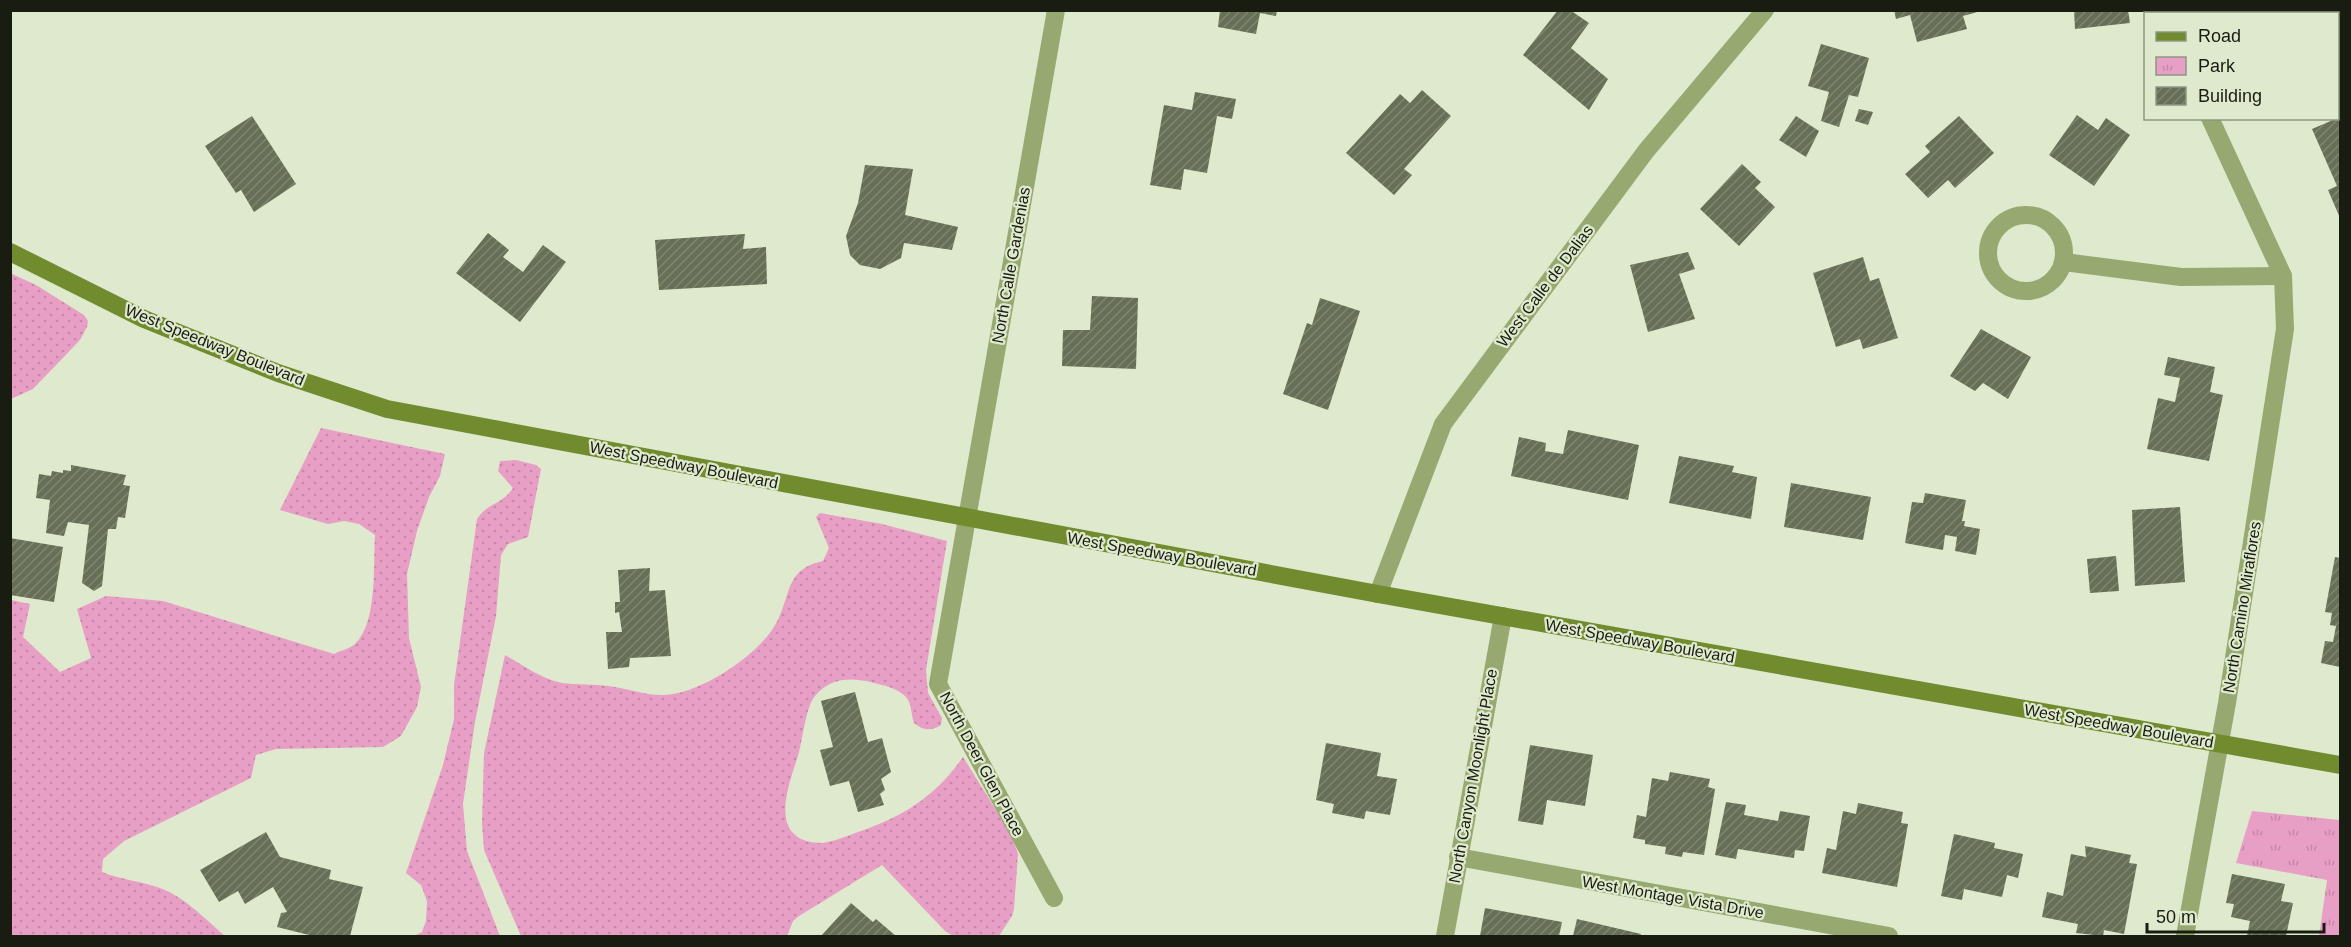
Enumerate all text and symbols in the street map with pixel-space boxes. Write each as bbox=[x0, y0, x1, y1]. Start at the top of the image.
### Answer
legend bbox=[2144, 12, 2339, 120]
text: Road bbox=[2198, 26, 2241, 46]
text: Park bbox=[2198, 56, 2236, 76]
text: Building bbox=[2198, 86, 2262, 106]
street label: North Calle Gardenias bbox=[989, 186, 1033, 344]
street label: West Calle de Dalias bbox=[1494, 222, 1596, 350]
street label: West Speedway Boulevard bbox=[123, 301, 307, 389]
street label: West Speedway Boulevard bbox=[588, 438, 780, 492]
street label: North Camino Miraflores bbox=[2220, 520, 2264, 694]
street label: West Speedway Boulevard bbox=[1066, 529, 1258, 579]
street label: West Speedway Boulevard bbox=[1544, 616, 1736, 666]
street label: North Canyon Moonlight Place bbox=[1446, 668, 1500, 884]
street label: North Deer Glen Place bbox=[937, 689, 1027, 839]
street label: West Speedway Boulevard bbox=[2023, 701, 2215, 751]
street label: West Montage Vista Drive bbox=[1581, 873, 1765, 921]
scale bar bbox=[2147, 896, 2324, 934]
text: 50 m bbox=[2156, 907, 2196, 927]

